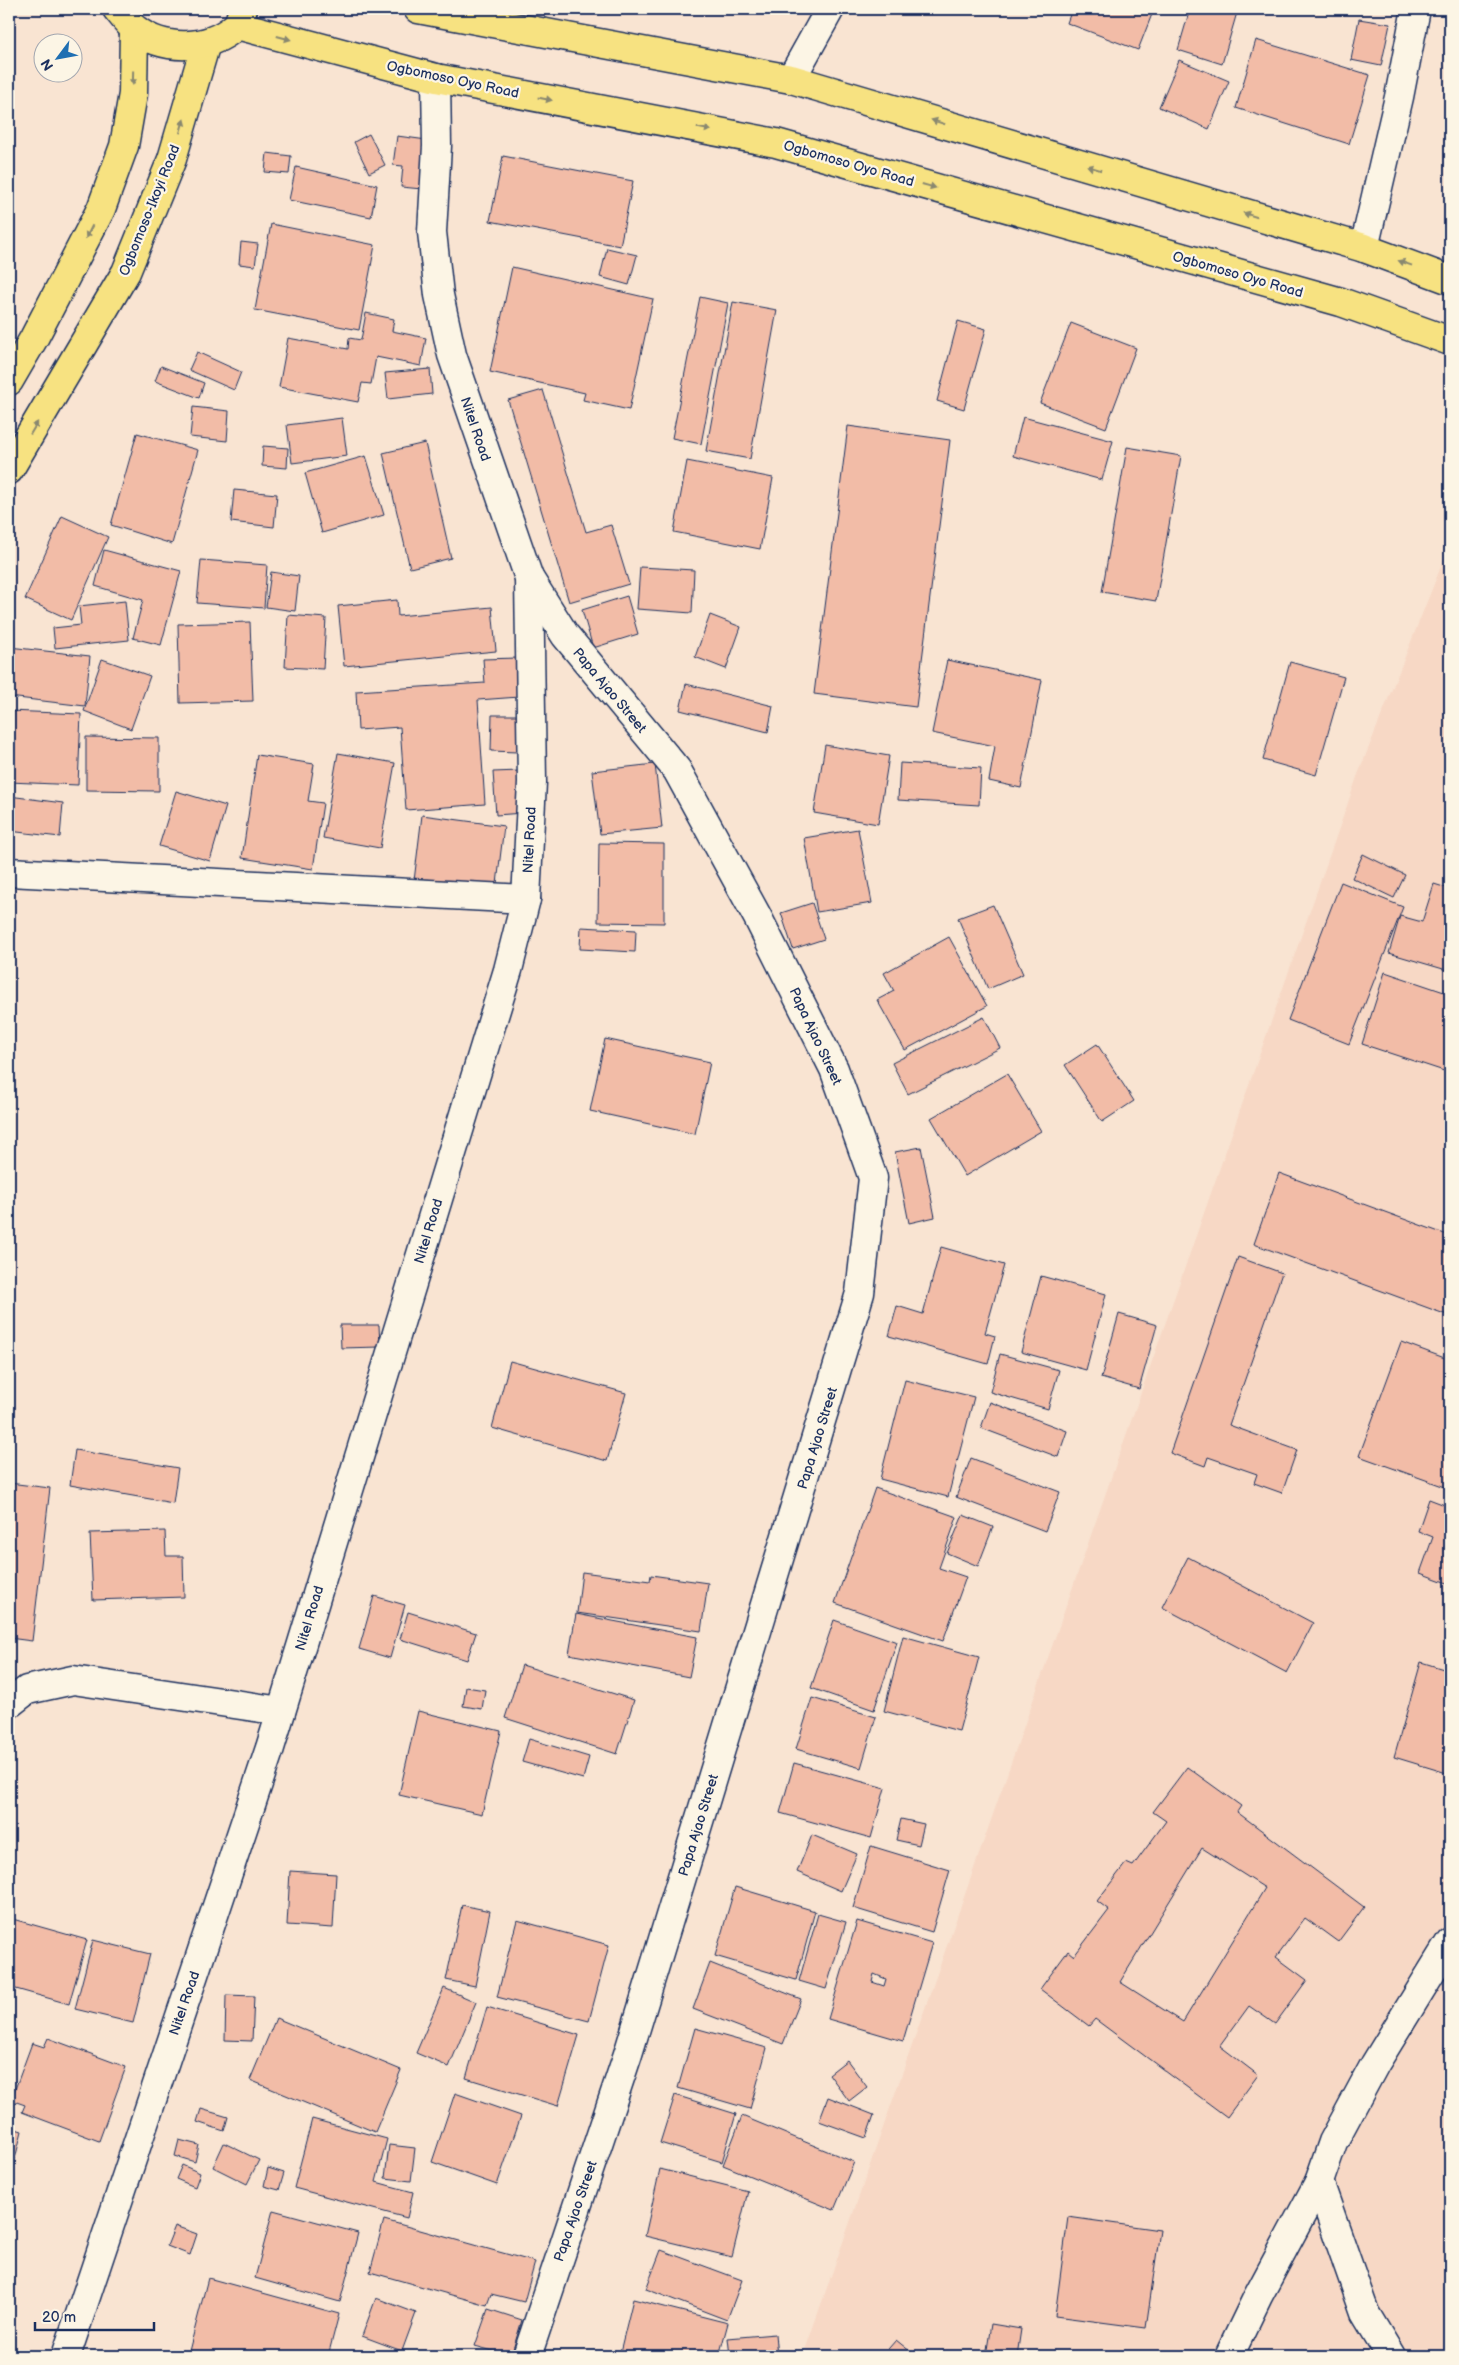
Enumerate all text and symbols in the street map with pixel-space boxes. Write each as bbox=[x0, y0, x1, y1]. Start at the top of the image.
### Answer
north arrow bbox=[32, 32, 82, 82]
one-way arrow bbox=[277, 34, 292, 42]
text: N bbox=[37, 56, 57, 74]
street label: Ogbomoso Oyo Road bbox=[385, 57, 521, 102]
one-way arrow bbox=[129, 70, 137, 86]
one-way arrow bbox=[537, 95, 553, 103]
one-way arrow bbox=[930, 118, 945, 126]
one-way arrow bbox=[178, 119, 186, 134]
one-way arrow bbox=[697, 125, 712, 133]
street label: Ogbomoso Oyo Road bbox=[782, 137, 916, 190]
street label: Ogbomoso-Ikoyi Road bbox=[115, 142, 184, 278]
one-way arrow bbox=[1086, 164, 1101, 172]
one-way arrow bbox=[922, 182, 937, 190]
one-way arrow bbox=[1242, 210, 1257, 218]
one-way arrow bbox=[85, 225, 93, 240]
street label: Ogbomoso Oyo Road bbox=[1171, 248, 1305, 301]
one-way arrow bbox=[1397, 259, 1412, 266]
street label: Nitel Road bbox=[457, 395, 494, 463]
one-way arrow bbox=[29, 422, 38, 435]
street label: Papa Ajao Street bbox=[569, 644, 651, 737]
street label: Nitel Road bbox=[519, 806, 540, 874]
street label: Papa Ajao Street bbox=[786, 985, 846, 1088]
street label: Nitel Road bbox=[411, 1197, 446, 1266]
street label: Papa Ajao Street bbox=[794, 1384, 841, 1491]
street label: Nitel Road bbox=[292, 1584, 327, 1653]
street label: Papa Ajao Street bbox=[675, 1771, 722, 1878]
street label: Nitel Road bbox=[166, 1969, 203, 2037]
street label: Papa Ajao Street bbox=[550, 2158, 601, 2264]
scale bar bbox=[35, 2300, 154, 2332]
text: 20 m bbox=[42, 2308, 76, 2327]

